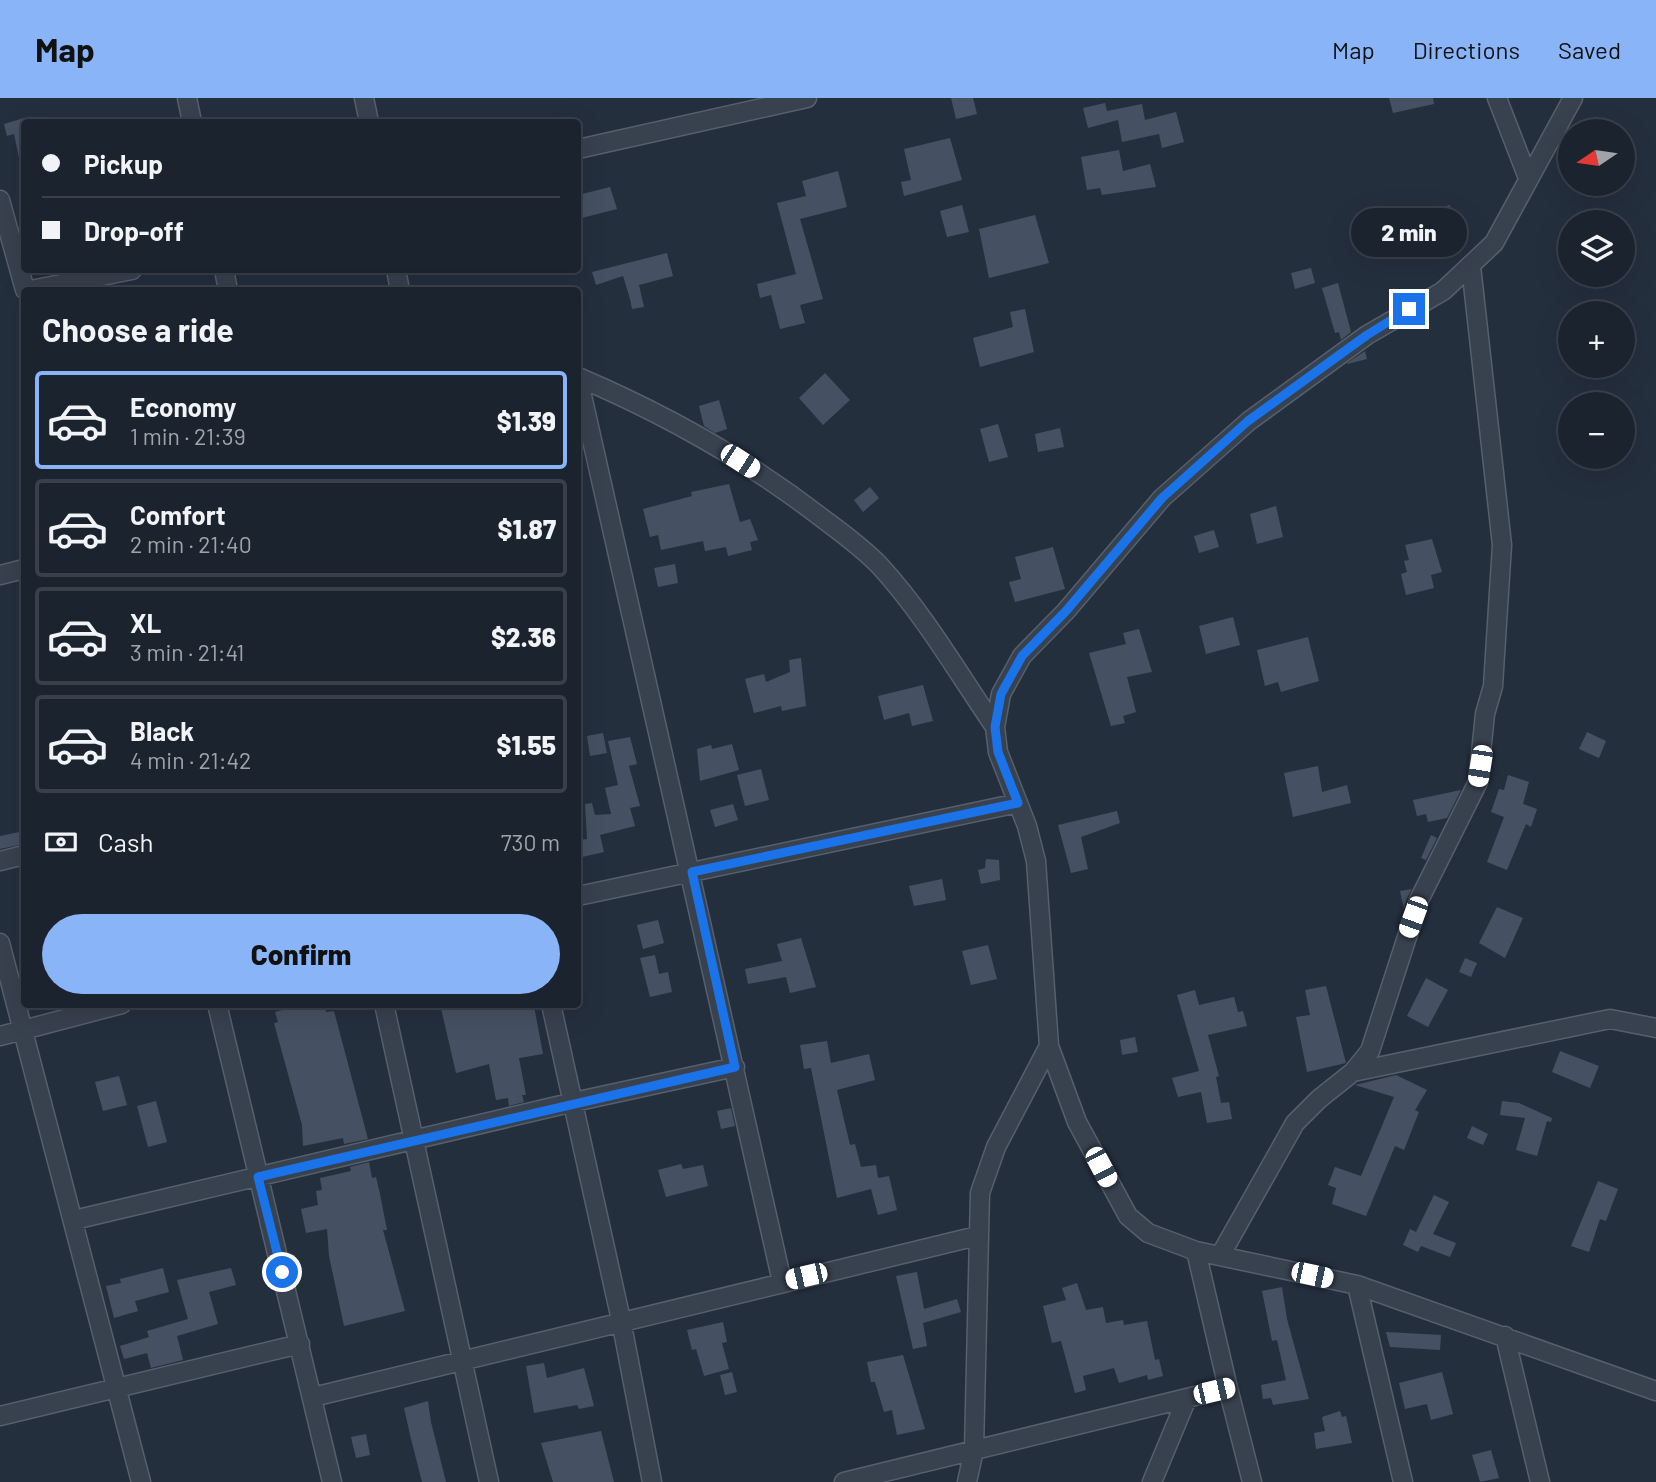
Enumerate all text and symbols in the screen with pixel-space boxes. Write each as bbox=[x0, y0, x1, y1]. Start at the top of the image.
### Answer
text: Map bbox=[35, 29, 95, 69]
text: Map bbox=[1332, 35, 1375, 64]
text: Directions bbox=[1413, 35, 1520, 64]
text: Saved bbox=[1558, 35, 1621, 64]
north arrow bbox=[1558, 119, 1634, 196]
map controls bbox=[1558, 119, 1635, 469]
text: Pickup bbox=[84, 148, 163, 179]
callout: 2 min bbox=[1351, 208, 1467, 256]
button: layers bbox=[1558, 210, 1635, 287]
text: Drop-off bbox=[84, 215, 184, 246]
text: 2 min bbox=[1381, 218, 1437, 246]
route end bbox=[1393, 293, 1425, 325]
button: + bbox=[1558, 301, 1635, 378]
text: Choose a ride bbox=[42, 310, 234, 348]
icon: car bbox=[46, 389, 109, 452]
text: Economy bbox=[130, 391, 236, 422]
button: − bbox=[1558, 392, 1635, 469]
text: $1.39 bbox=[497, 405, 556, 436]
text: 1 min · 21:39 bbox=[130, 422, 246, 450]
car bbox=[717, 441, 764, 481]
icon: car bbox=[46, 497, 109, 560]
text: Comfort bbox=[130, 499, 226, 530]
text: $1.87 bbox=[497, 513, 556, 544]
text: 2 min · 21:40 bbox=[130, 530, 252, 558]
icon: car bbox=[46, 605, 109, 668]
text: XL bbox=[130, 607, 161, 638]
text: $2.36 bbox=[491, 621, 556, 652]
text: 3 min · 21:41 bbox=[130, 638, 244, 666]
icon: car bbox=[46, 713, 109, 776]
text: Black bbox=[130, 715, 194, 746]
text: $1.55 bbox=[496, 729, 556, 760]
car bbox=[1467, 744, 1494, 788]
text: 4 min · 21:42 bbox=[130, 746, 251, 774]
icon: cash bbox=[42, 823, 80, 861]
text: Cash bbox=[98, 826, 153, 857]
text: 730 m bbox=[501, 828, 560, 856]
car bbox=[1396, 894, 1431, 940]
button: Confirm bbox=[42, 914, 560, 994]
car bbox=[1082, 1144, 1121, 1190]
route start bbox=[266, 1256, 298, 1288]
car bbox=[1290, 1260, 1335, 1290]
car bbox=[784, 1261, 829, 1291]
car bbox=[1192, 1376, 1237, 1406]

